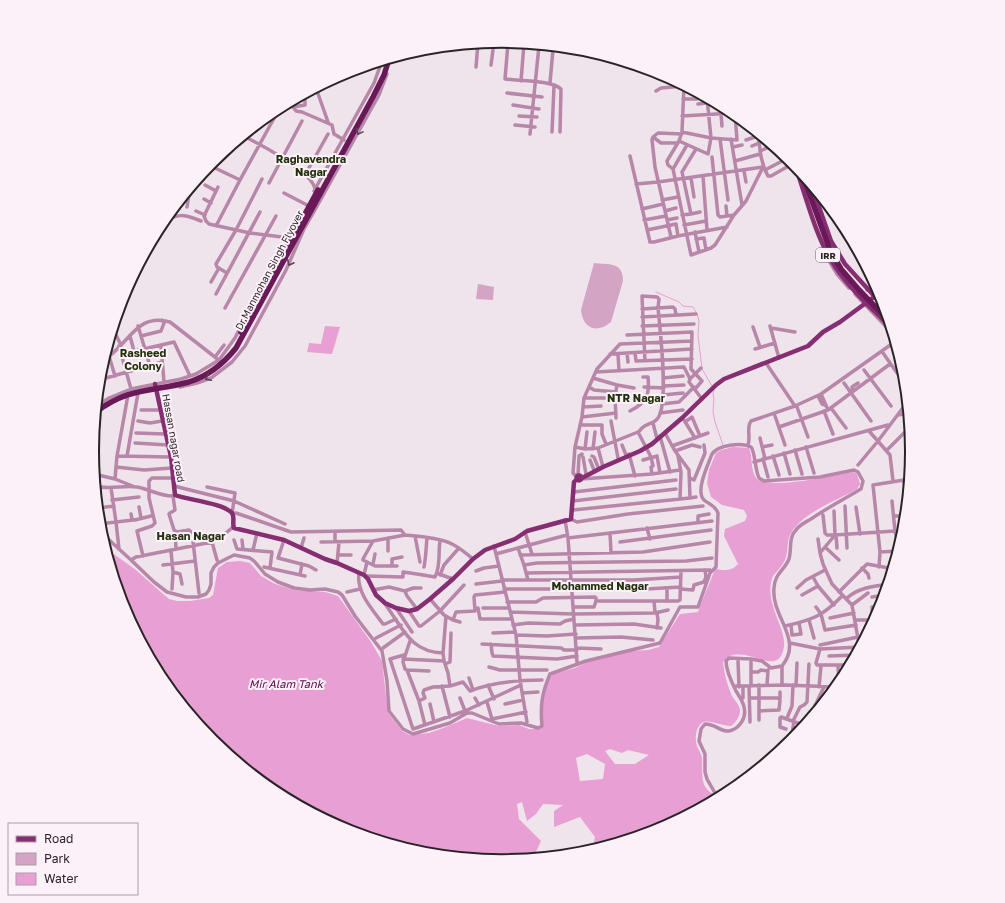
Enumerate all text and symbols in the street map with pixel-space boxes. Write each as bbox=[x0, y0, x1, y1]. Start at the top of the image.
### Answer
one-way arrow bbox=[356, 128, 363, 135]
district label: Raghavendra Nagar bbox=[276, 152, 346, 178]
street label: Dr.Manmohan Singh Flyover bbox=[232, 208, 306, 332]
road number: IRR bbox=[816, 248, 840, 262]
one-way arrow bbox=[287, 258, 295, 266]
district label: Rasheed Colony bbox=[120, 346, 166, 372]
one-way arrow bbox=[205, 373, 213, 381]
district label: NTR Nagar bbox=[607, 391, 666, 404]
street label: Hassan nagar road bbox=[160, 393, 188, 483]
district label: Hasan Nagar bbox=[157, 529, 226, 542]
district label: Mohammed Nagar bbox=[552, 579, 649, 592]
water label: Mir Alam Tank bbox=[249, 677, 325, 690]
legend bbox=[8, 823, 138, 895]
text: Road bbox=[44, 831, 73, 846]
text: Park bbox=[44, 851, 70, 866]
text: Water bbox=[44, 871, 78, 886]

